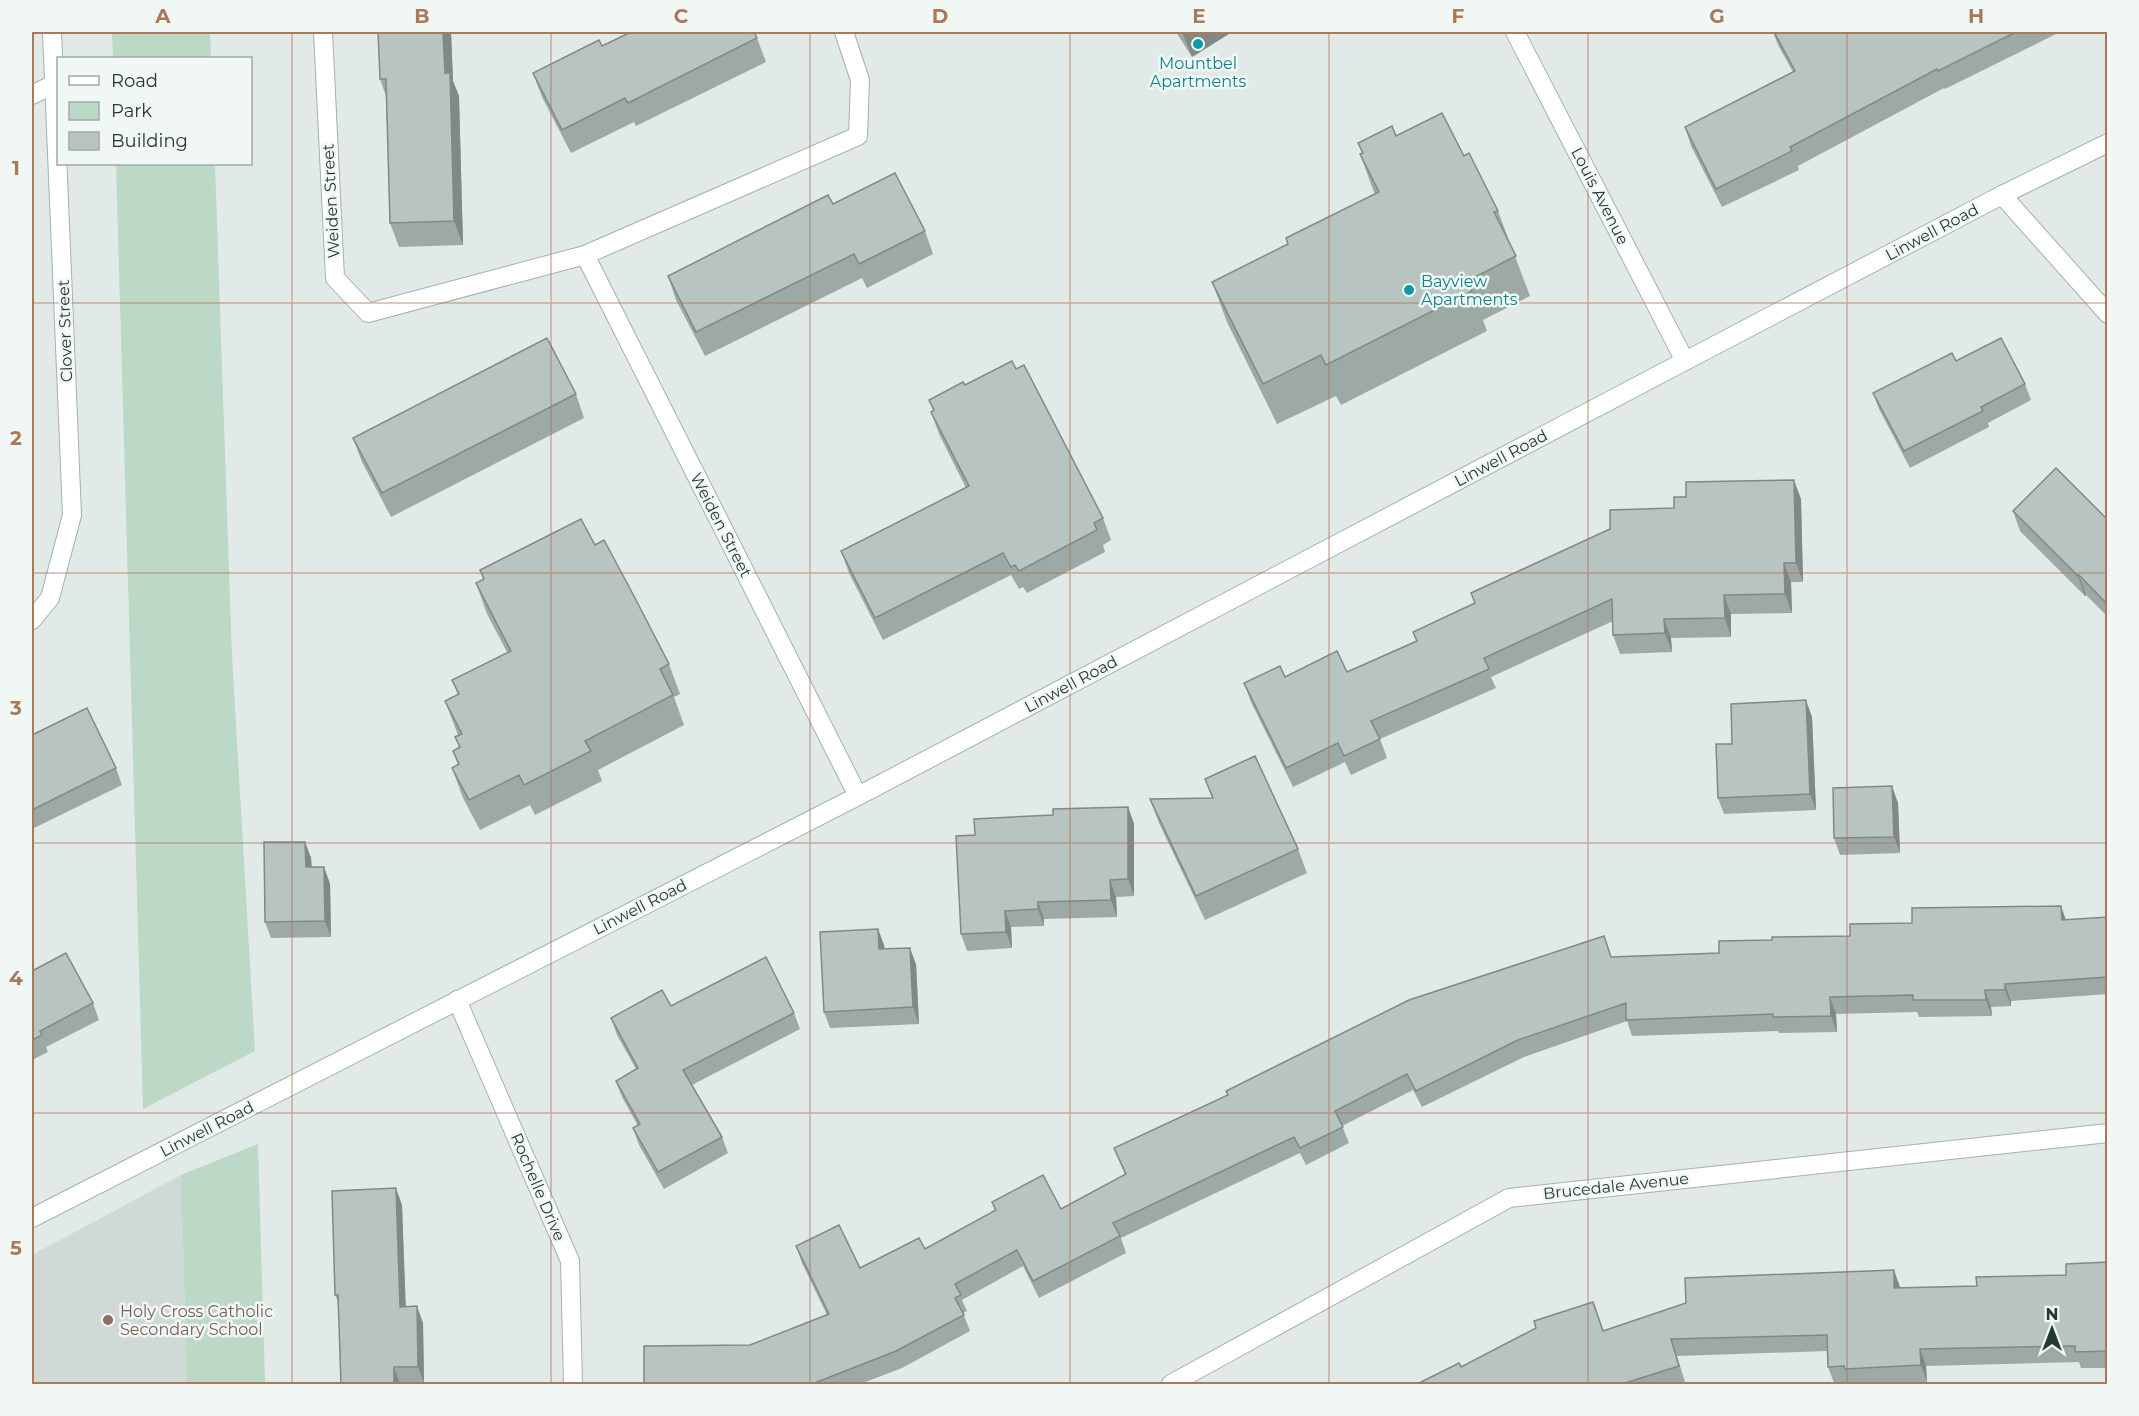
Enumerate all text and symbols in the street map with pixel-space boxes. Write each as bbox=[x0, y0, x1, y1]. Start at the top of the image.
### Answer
text: A bbox=[154, 4, 171, 28]
text: B bbox=[414, 4, 430, 28]
text: C bbox=[674, 4, 689, 28]
text: D bbox=[932, 4, 948, 28]
text: E bbox=[1192, 4, 1206, 28]
text: F bbox=[1452, 4, 1465, 28]
text: G bbox=[1709, 4, 1725, 28]
text: H bbox=[1968, 4, 1984, 28]
marker: Mountbel Apartments bbox=[1191, 37, 1205, 51]
place label: Mountbel Apartments bbox=[1150, 54, 1246, 91]
legend bbox=[57, 57, 252, 165]
text: Road bbox=[111, 70, 158, 92]
text: Park bbox=[111, 100, 152, 122]
text: Building bbox=[111, 130, 188, 152]
street label: Weiden Street bbox=[318, 143, 343, 259]
street label: Louis Avenue bbox=[1567, 144, 1633, 248]
text: 1 bbox=[12, 156, 20, 180]
street label: Linwell Road bbox=[1882, 200, 1982, 264]
place label: Bayview Apartments bbox=[1421, 272, 1518, 309]
street label: Clover Street bbox=[54, 279, 76, 383]
marker: Bayview Apartments bbox=[1402, 283, 1416, 297]
text: 2 bbox=[10, 426, 22, 450]
street label: Linwell Road bbox=[1451, 426, 1551, 490]
street label: Weiden Street bbox=[686, 470, 756, 581]
street label: Linwell Road bbox=[1021, 652, 1121, 716]
text: 3 bbox=[9, 696, 22, 720]
street label: Linwell Road bbox=[590, 875, 690, 939]
text: 4 bbox=[9, 966, 23, 990]
street label: Linwell Road bbox=[157, 1097, 257, 1161]
street label: Rochelle Drive bbox=[507, 1130, 569, 1244]
street label: Brucedale Avenue bbox=[1542, 1169, 1690, 1203]
text: 5 bbox=[10, 1236, 22, 1260]
north arrow bbox=[2022, 1299, 2082, 1359]
place label: Holy Cross Catholic Secondary School bbox=[120, 1302, 273, 1339]
text: N bbox=[2046, 1305, 2058, 1324]
marker: Holy Cross Catholic Secondary School bbox=[101, 1313, 115, 1327]

